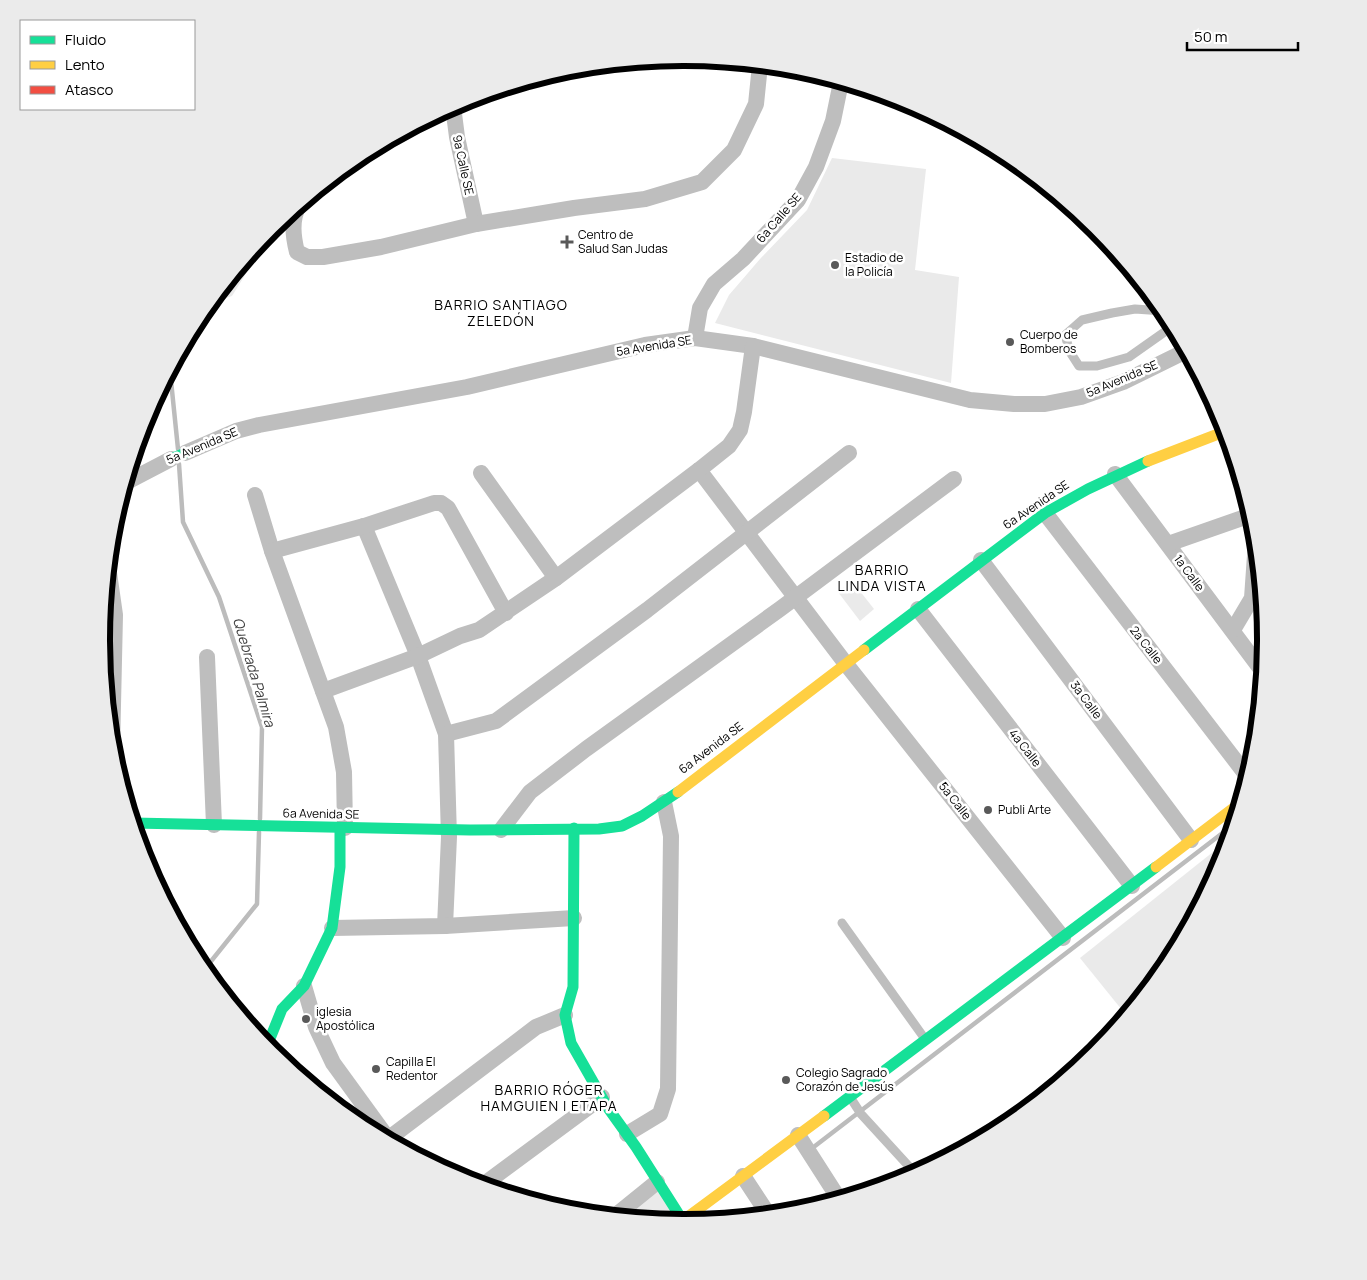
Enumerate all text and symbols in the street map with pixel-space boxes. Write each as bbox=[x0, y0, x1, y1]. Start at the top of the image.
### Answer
legend bbox=[20, 20, 195, 110]
scale bar bbox=[1187, 20, 1298, 52]
text: 50 m bbox=[1194, 26, 1228, 47]
text: Fluido bbox=[65, 29, 106, 50]
text: Lento bbox=[65, 54, 105, 75]
text: Atasco bbox=[65, 79, 113, 100]
street label: 9a Calle SE bbox=[449, 133, 478, 197]
street label: 6a Calle SE bbox=[752, 189, 805, 246]
place label: Centro de Salud San Judas bbox=[578, 226, 668, 257]
marker: Centro de Salud San Judas bbox=[560, 235, 574, 249]
place label: Estadio de la Policía bbox=[845, 249, 903, 280]
marker: Estadio de la Policía bbox=[829, 259, 841, 271]
district label: BARRIO SANTIAGO ZELEDÓN bbox=[434, 295, 568, 330]
place label: Cuerpo de Bomberos bbox=[1020, 326, 1078, 357]
street label: 5a Avenida SE bbox=[615, 331, 693, 360]
marker: Cuerpo de Bomberos bbox=[1004, 336, 1016, 348]
street label: 5a Avenida SE bbox=[1083, 356, 1160, 401]
street label: 5a Avenida SE bbox=[163, 423, 240, 468]
street label: 6a Avenida SE bbox=[999, 476, 1072, 533]
street label: 1a Calle bbox=[1170, 551, 1209, 594]
district label: BARRIO LINDA VISTA bbox=[837, 560, 927, 595]
water label: Quebrada Palmira bbox=[229, 615, 280, 730]
street label: 2a Calle bbox=[1126, 622, 1167, 667]
street label: 3a Calle bbox=[1066, 677, 1106, 722]
street label: 6a Avenida SE bbox=[675, 718, 747, 777]
street label: 4a Calle bbox=[1005, 725, 1046, 770]
street label: 5a Calle bbox=[935, 778, 976, 823]
place label: Publi Arte bbox=[998, 801, 1051, 818]
street label: 6a Avenida SE bbox=[283, 804, 360, 823]
marker: Publi Arte bbox=[982, 804, 994, 816]
place label: iglesia Apostólica bbox=[316, 1003, 375, 1034]
marker: iglesia Apostólica bbox=[300, 1013, 312, 1025]
place label: Capilla El Redentor bbox=[386, 1053, 438, 1084]
marker: Capilla El Redentor bbox=[370, 1063, 382, 1075]
place label: Colegio Sagrado Corazón de Jesús bbox=[796, 1064, 894, 1095]
marker: Colegio Sagrado Corazón de Jesús bbox=[780, 1074, 792, 1086]
district label: BARRIO RÓGER HAMGUIEN I ETAPA bbox=[480, 1080, 618, 1115]

